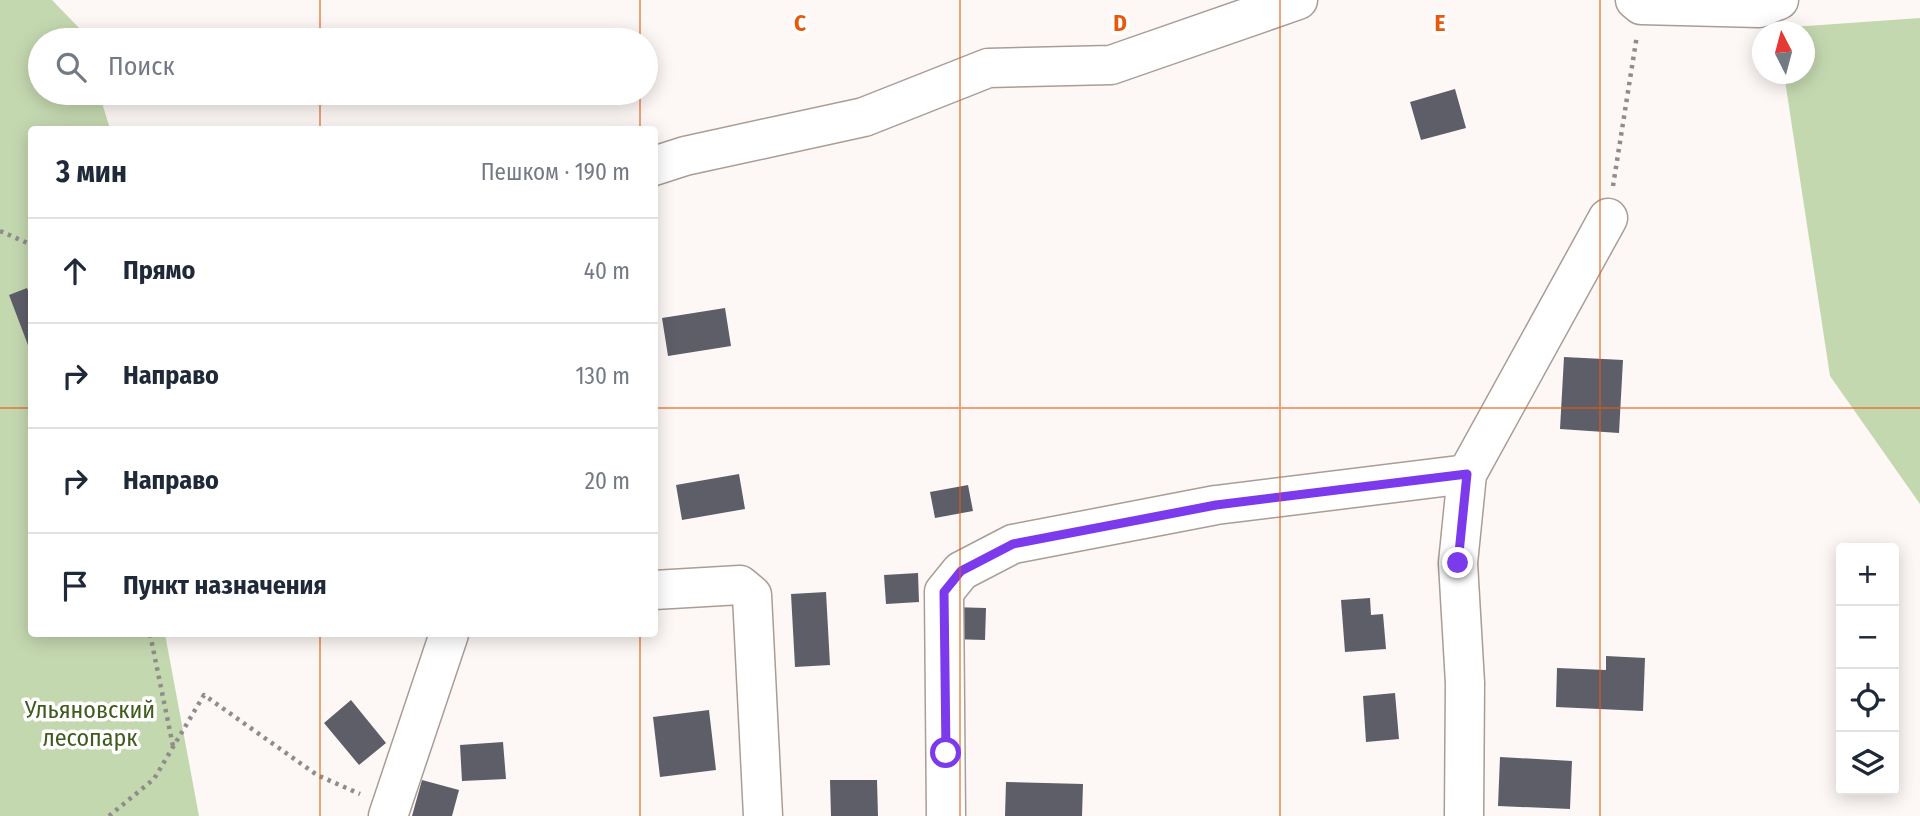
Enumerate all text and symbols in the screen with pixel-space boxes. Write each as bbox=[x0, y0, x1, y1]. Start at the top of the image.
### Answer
text: C bbox=[794, 9, 806, 37]
text: D bbox=[1113, 9, 1127, 37]
text: E bbox=[1435, 9, 1446, 37]
north arrow bbox=[1752, 21, 1815, 84]
search box bbox=[28, 28, 658, 105]
icon: search bbox=[52, 48, 90, 86]
text: Поиск bbox=[108, 51, 175, 82]
text: 3 мин bbox=[56, 154, 127, 190]
text: Пешком · 190 m bbox=[481, 158, 630, 186]
icon: ahead bbox=[56, 252, 94, 290]
text: Прямо bbox=[123, 255, 195, 286]
text: 40 m bbox=[584, 257, 630, 285]
icon: right bbox=[56, 357, 94, 395]
text: Направо bbox=[123, 360, 219, 391]
text: 130 m bbox=[576, 362, 630, 390]
icon: right bbox=[56, 462, 94, 500]
text: Направо bbox=[123, 465, 219, 496]
text: 20 m bbox=[585, 467, 630, 495]
map controls bbox=[1836, 543, 1899, 795]
button: + bbox=[1836, 543, 1899, 606]
route end bbox=[1442, 547, 1473, 578]
icon: arrive bbox=[56, 567, 94, 605]
text: Пункт назначения bbox=[123, 570, 327, 601]
button: − bbox=[1836, 606, 1899, 669]
button: locate bbox=[1836, 669, 1899, 732]
park label: Ульяновский лесопарк bbox=[24, 696, 155, 752]
button: layers bbox=[1836, 732, 1899, 795]
route start bbox=[930, 737, 961, 768]

